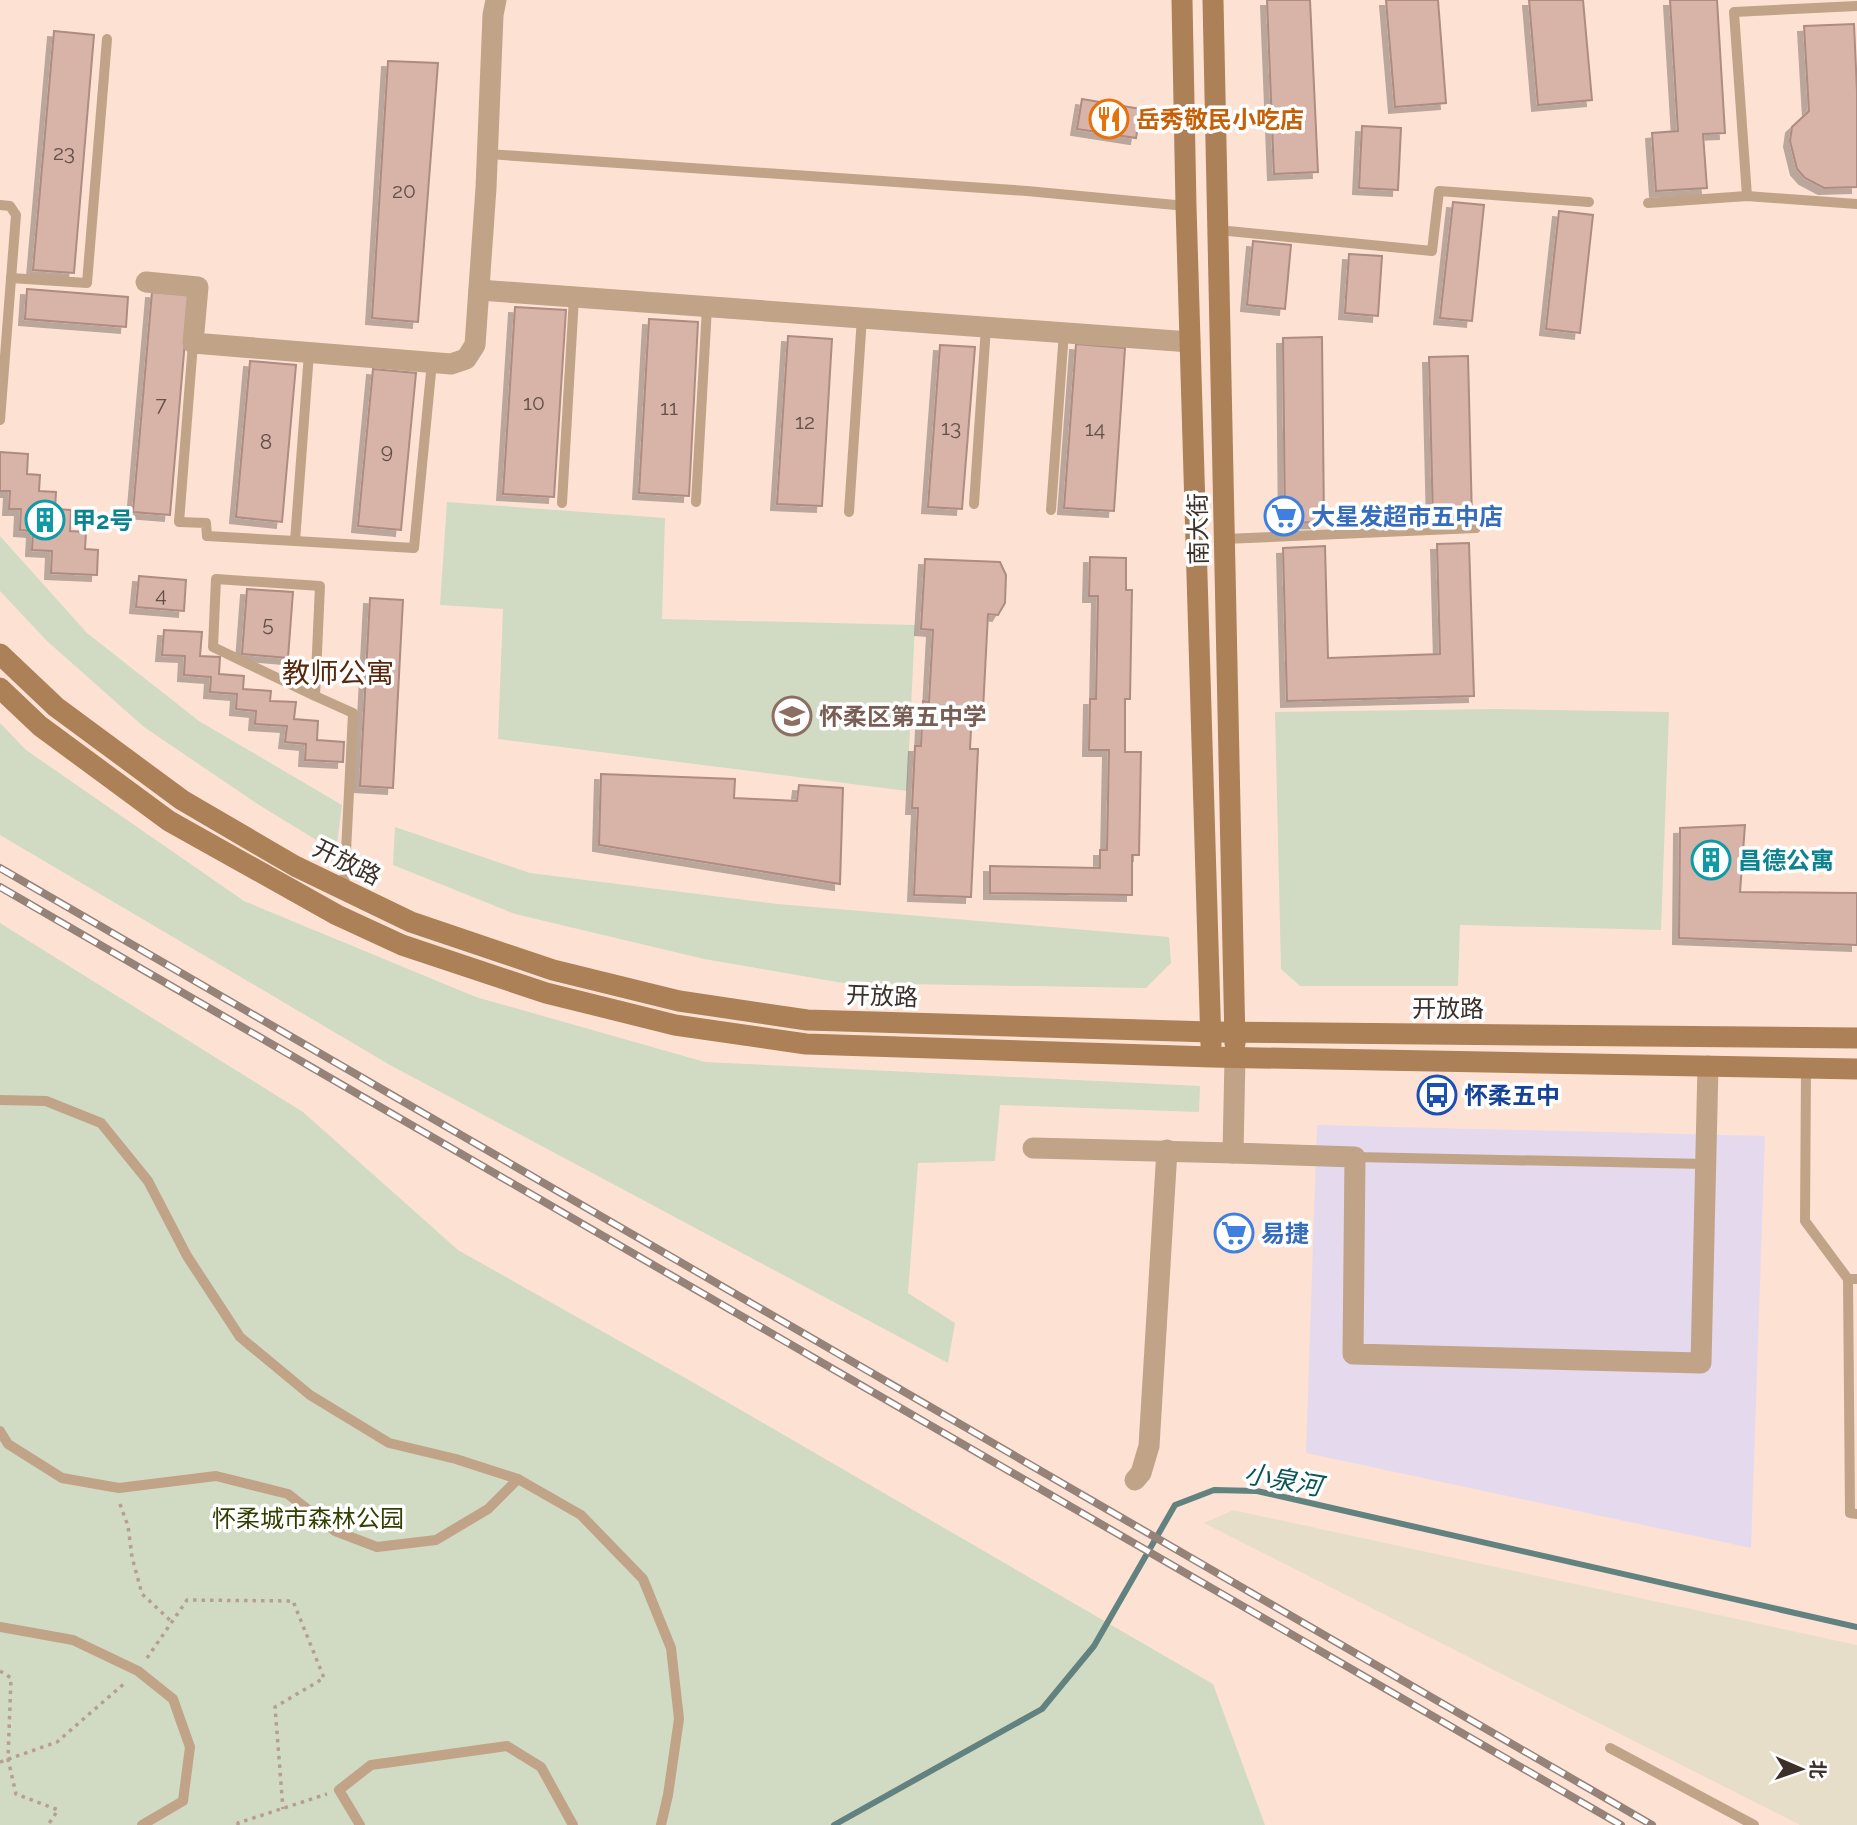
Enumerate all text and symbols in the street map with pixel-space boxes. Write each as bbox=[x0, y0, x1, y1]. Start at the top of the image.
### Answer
restaurant icon: 岳秀敬民小吃店 bbox=[1088, 98, 1130, 140]
place label: 岳秀敬民小吃店 bbox=[1136, 105, 1304, 134]
house number: 23 bbox=[53, 140, 75, 165]
house number: 20 bbox=[392, 178, 416, 203]
house number: 10 bbox=[523, 390, 545, 415]
house number: 7 bbox=[155, 391, 167, 416]
house number: 11 bbox=[660, 395, 678, 420]
house number: 12 bbox=[795, 409, 815, 434]
house number: 13 bbox=[941, 415, 961, 440]
house number: 14 bbox=[1085, 416, 1105, 441]
house number: 8 bbox=[260, 429, 272, 454]
house number: 9 bbox=[381, 438, 393, 463]
street label: 南大街 bbox=[1183, 493, 1213, 565]
supermarket icon: 大星发超市五中店 bbox=[1263, 495, 1305, 537]
building icon: 甲2号 bbox=[24, 499, 66, 541]
place label: 大星发超市五中店 bbox=[1311, 502, 1503, 531]
place label: 甲2号 bbox=[72, 506, 134, 535]
house number: 4 bbox=[155, 582, 167, 607]
house number: 5 bbox=[262, 611, 274, 636]
district label: 教师公寓 bbox=[282, 657, 394, 690]
school or university icon: 怀柔区第五中学 bbox=[771, 695, 813, 737]
place label: 怀柔区第五中学 bbox=[819, 702, 987, 731]
street label: 开放路 bbox=[308, 833, 386, 891]
building icon: 昌德公寓 bbox=[1690, 839, 1732, 881]
place label: 昌德公寓 bbox=[1738, 846, 1834, 875]
street label: 开放路 bbox=[846, 980, 918, 1012]
street label: 开放路 bbox=[1412, 994, 1484, 1023]
bus stop icon: 怀柔五中 bbox=[1416, 1074, 1458, 1116]
place label: 怀柔五中 bbox=[1464, 1081, 1560, 1110]
supermarket icon: 易捷 bbox=[1213, 1212, 1255, 1254]
place label: 易捷 bbox=[1261, 1219, 1309, 1248]
water label: 小泉河 bbox=[1242, 1458, 1329, 1502]
park label: 怀柔城市森林公园 bbox=[212, 1504, 404, 1533]
north arrow bbox=[1766, 1734, 1836, 1804]
text: 北 bbox=[1807, 1760, 1829, 1779]

